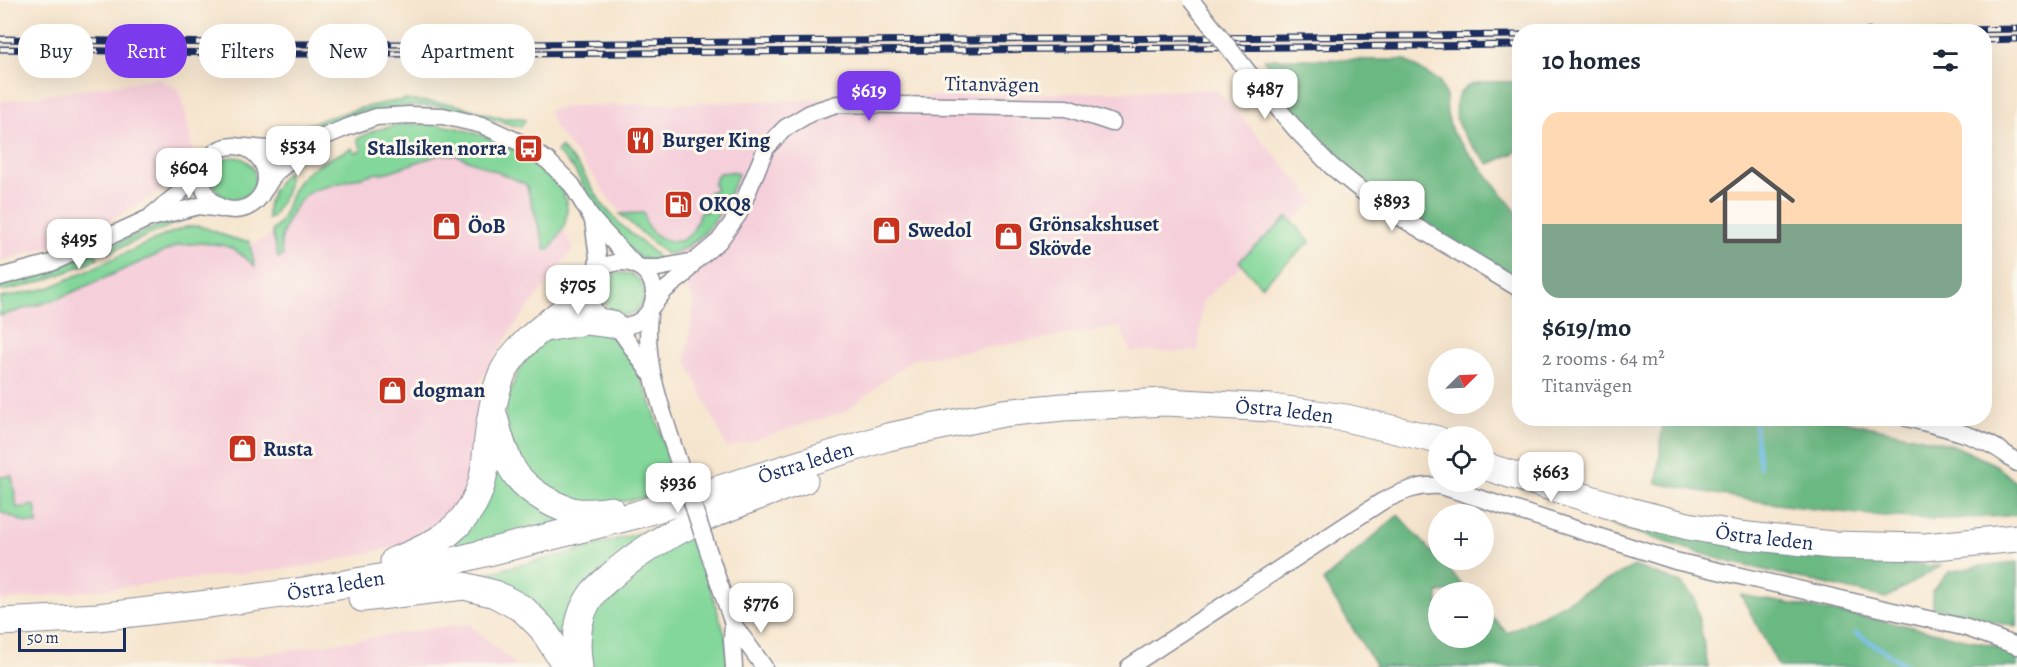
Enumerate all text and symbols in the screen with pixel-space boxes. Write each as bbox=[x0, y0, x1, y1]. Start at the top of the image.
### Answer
chip: Buy bbox=[18, 24, 93, 78]
chip: Rent bbox=[105, 24, 187, 78]
chip: Filters bbox=[199, 24, 296, 78]
chip: New bbox=[308, 24, 388, 78]
chip: Apartment bbox=[400, 24, 535, 78]
text: 10 homes bbox=[1542, 43, 1641, 78]
icon: filters bbox=[1929, 44, 1962, 77]
street label: Titanvägen bbox=[944, 69, 1040, 99]
pin: $487 bbox=[1229, 69, 1301, 120]
pin: $619 bbox=[833, 71, 905, 122]
text: $487 bbox=[1247, 75, 1283, 102]
text: $619 bbox=[851, 77, 887, 104]
restaurant icon: Burger King bbox=[625, 124, 657, 156]
pin: $534 bbox=[262, 126, 334, 177]
place label: Burger King bbox=[662, 126, 771, 154]
text: $534 bbox=[280, 132, 316, 159]
bus stop icon: Stallsiken norra bbox=[512, 132, 544, 164]
place label: Stallsiken norra bbox=[367, 134, 508, 162]
pin: $604 bbox=[153, 148, 225, 199]
icon: home bbox=[1698, 151, 1806, 259]
text: $604 bbox=[170, 154, 208, 181]
pin: $893 bbox=[1356, 181, 1428, 232]
text: $893 bbox=[1374, 187, 1410, 214]
fuel station icon: OKQ8 bbox=[662, 188, 694, 220]
place label: OKQ8 bbox=[699, 190, 751, 218]
shop icon: ÖoB bbox=[431, 210, 463, 242]
place label: Grönsakshuset Skövde bbox=[1029, 210, 1159, 262]
place label: ÖoB bbox=[468, 212, 506, 240]
shop icon: Swedol bbox=[871, 214, 903, 246]
place label: Swedol bbox=[908, 216, 972, 244]
pin: $495 bbox=[43, 219, 115, 270]
shop icon: Grönsakshuset Skövde bbox=[992, 220, 1024, 252]
text: $495 bbox=[61, 225, 97, 252]
pin: $705 bbox=[542, 265, 614, 316]
text: $705 bbox=[560, 271, 596, 298]
text: $619/mo bbox=[1542, 310, 1631, 345]
text: 2 rooms · 64 m² bbox=[1542, 345, 1665, 372]
north arrow bbox=[1428, 348, 1494, 414]
map controls bbox=[1428, 348, 1494, 648]
text: Titanvägen bbox=[1542, 372, 1632, 399]
shop icon: dogman bbox=[376, 374, 408, 406]
place label: dogman bbox=[413, 376, 486, 404]
street label: Östra leden bbox=[1235, 392, 1335, 430]
button: locate bbox=[1428, 426, 1494, 492]
shop icon: Rusta bbox=[226, 433, 258, 465]
place label: Rusta bbox=[263, 435, 314, 463]
street label: Östra leden bbox=[754, 435, 857, 490]
pin: $663 bbox=[1515, 452, 1587, 503]
text: $663 bbox=[1533, 458, 1569, 485]
pin: $936 bbox=[642, 463, 714, 514]
text: $936 bbox=[660, 469, 696, 496]
button: + bbox=[1428, 504, 1494, 570]
street label: Östra leden bbox=[1713, 517, 1815, 557]
street label: Östra leden bbox=[285, 563, 387, 607]
button: − bbox=[1428, 582, 1494, 648]
pin: $776 bbox=[725, 583, 797, 634]
text: $776 bbox=[743, 589, 779, 616]
scale bar bbox=[18, 625, 126, 652]
text: 50 m bbox=[27, 627, 59, 649]

